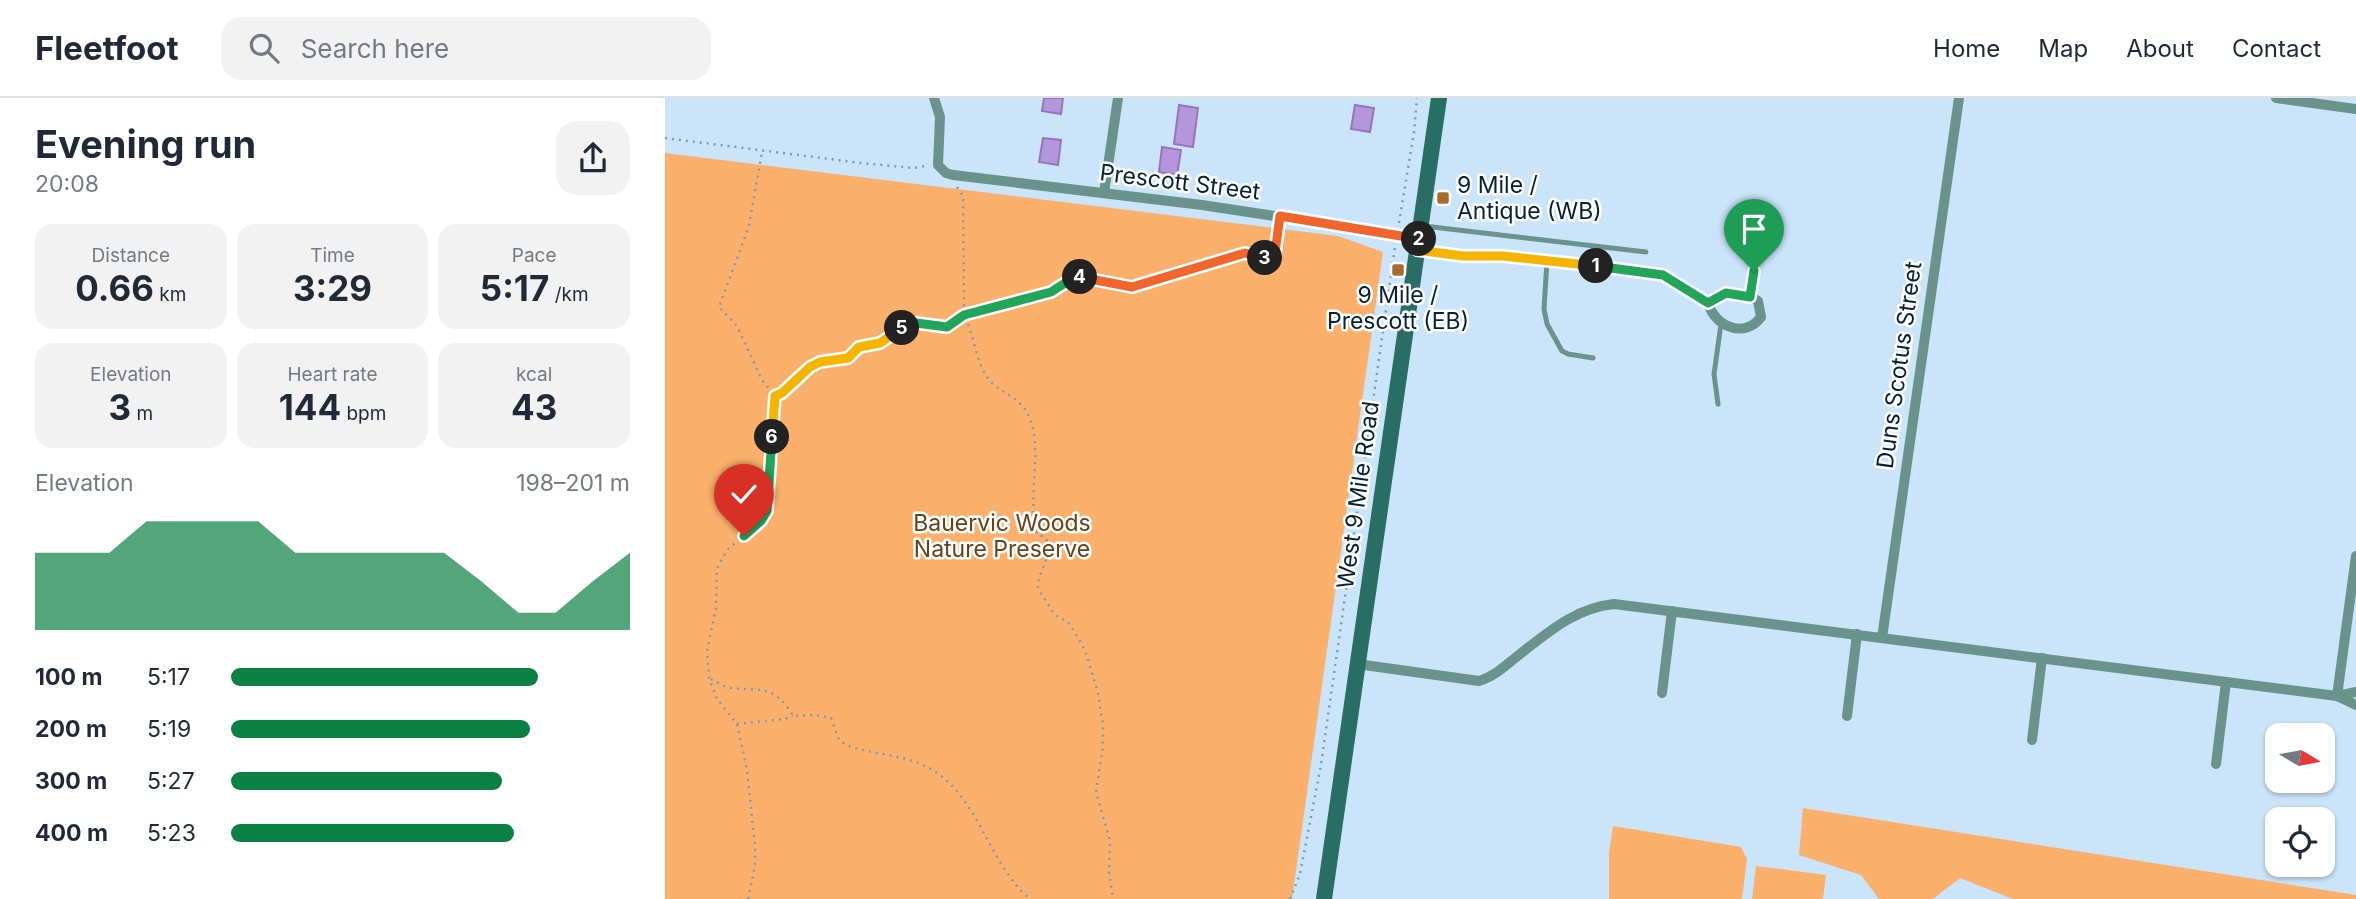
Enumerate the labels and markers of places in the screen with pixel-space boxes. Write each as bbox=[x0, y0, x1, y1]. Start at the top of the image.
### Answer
place label: 9 Mile / Antique (WB) bbox=[1457, 171, 1602, 225]
marker: 9 Mile / Antique (WB) bbox=[1435, 190, 1451, 206]
pin bbox=[1724, 199, 1784, 271]
pin: 2 bbox=[1401, 222, 1437, 256]
pin: 3 bbox=[1247, 240, 1283, 276]
pin: 1 bbox=[1579, 248, 1613, 284]
pin: 4 bbox=[1063, 260, 1097, 294]
marker: 9 Mile / Prescott (EB) bbox=[1390, 262, 1406, 278]
place label: 9 Mile / Prescott (EB) bbox=[1327, 281, 1469, 335]
pin: 5 bbox=[884, 310, 919, 345]
pin: 6 bbox=[755, 420, 789, 454]
pin bbox=[714, 464, 774, 536]

